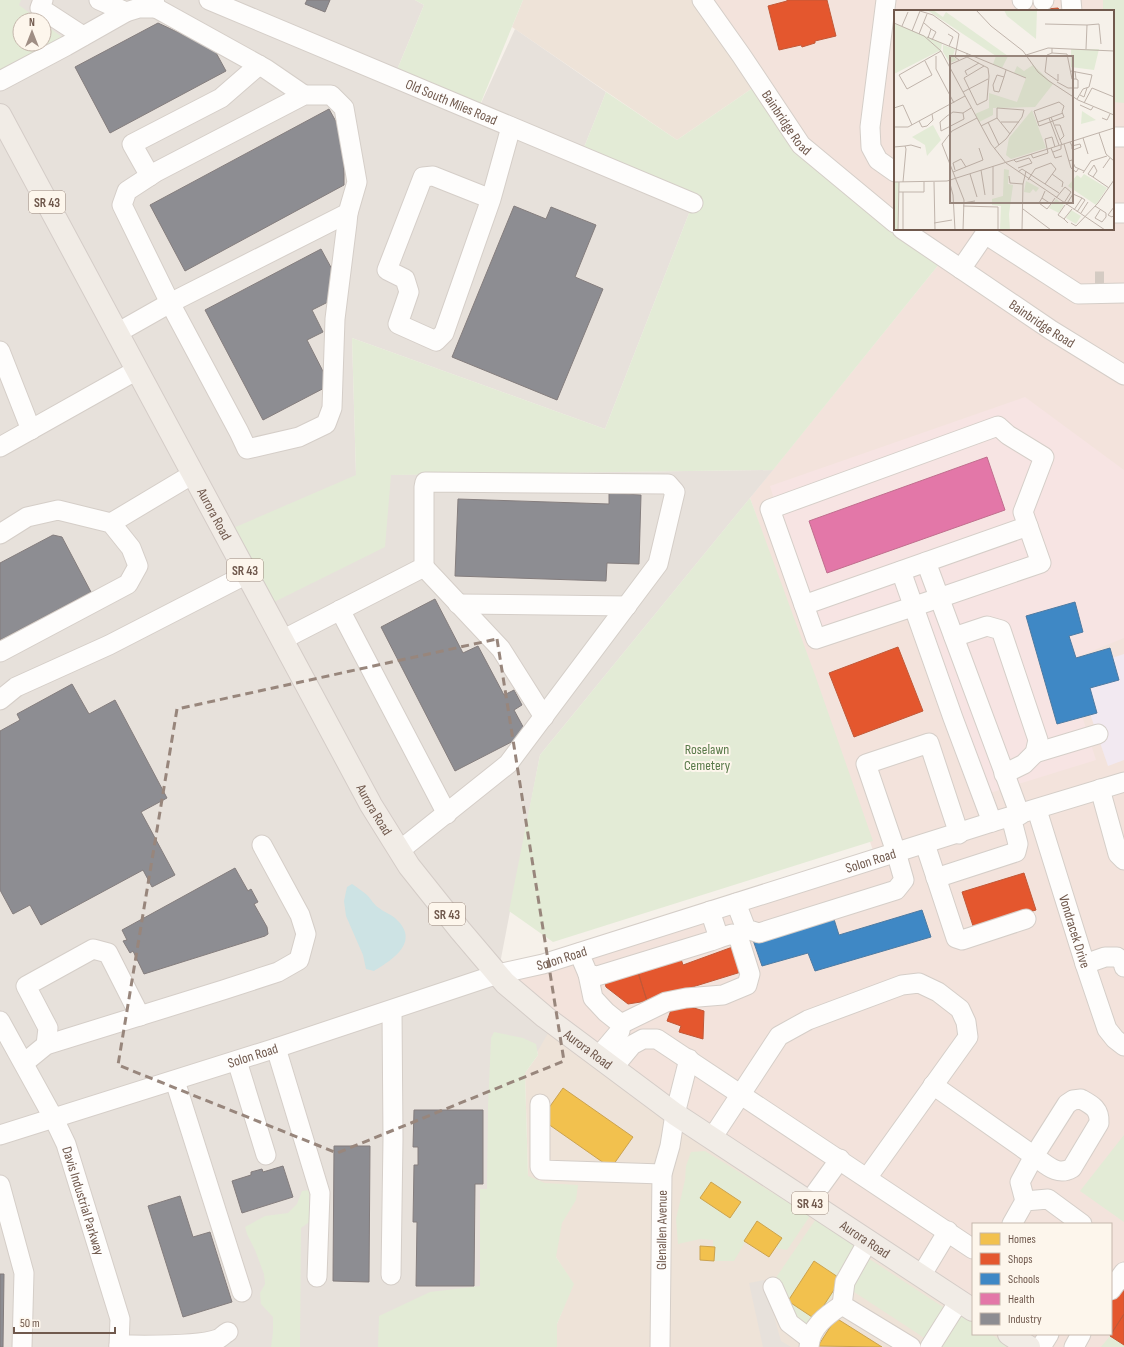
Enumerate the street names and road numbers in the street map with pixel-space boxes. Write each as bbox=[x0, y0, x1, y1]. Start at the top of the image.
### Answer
street label: Old South Miles Road bbox=[403, 75, 500, 129]
street label: Bainbridge Road bbox=[758, 87, 815, 159]
road number: SR 43 bbox=[29, 191, 65, 213]
street label: Bainbridge Road bbox=[1006, 296, 1078, 352]
street label: Aurora Road bbox=[193, 485, 235, 543]
road number: SR 43 bbox=[227, 559, 263, 581]
street label: Aurora Road bbox=[352, 780, 396, 838]
street label: Solon Road bbox=[843, 845, 898, 877]
street label: Vondracek Drive bbox=[1055, 893, 1094, 970]
road number: SR 43 bbox=[429, 903, 465, 925]
street label: Solon Road bbox=[535, 943, 589, 974]
street label: Aurora Road bbox=[559, 1025, 616, 1073]
street label: Solon Road bbox=[226, 1040, 280, 1072]
street label: Davis Industrial Parkway bbox=[58, 1144, 108, 1258]
street label: Glenallen Avenue bbox=[653, 1190, 671, 1270]
road number: SR 43 bbox=[792, 1192, 828, 1214]
street label: Aurora Road bbox=[836, 1216, 893, 1262]

